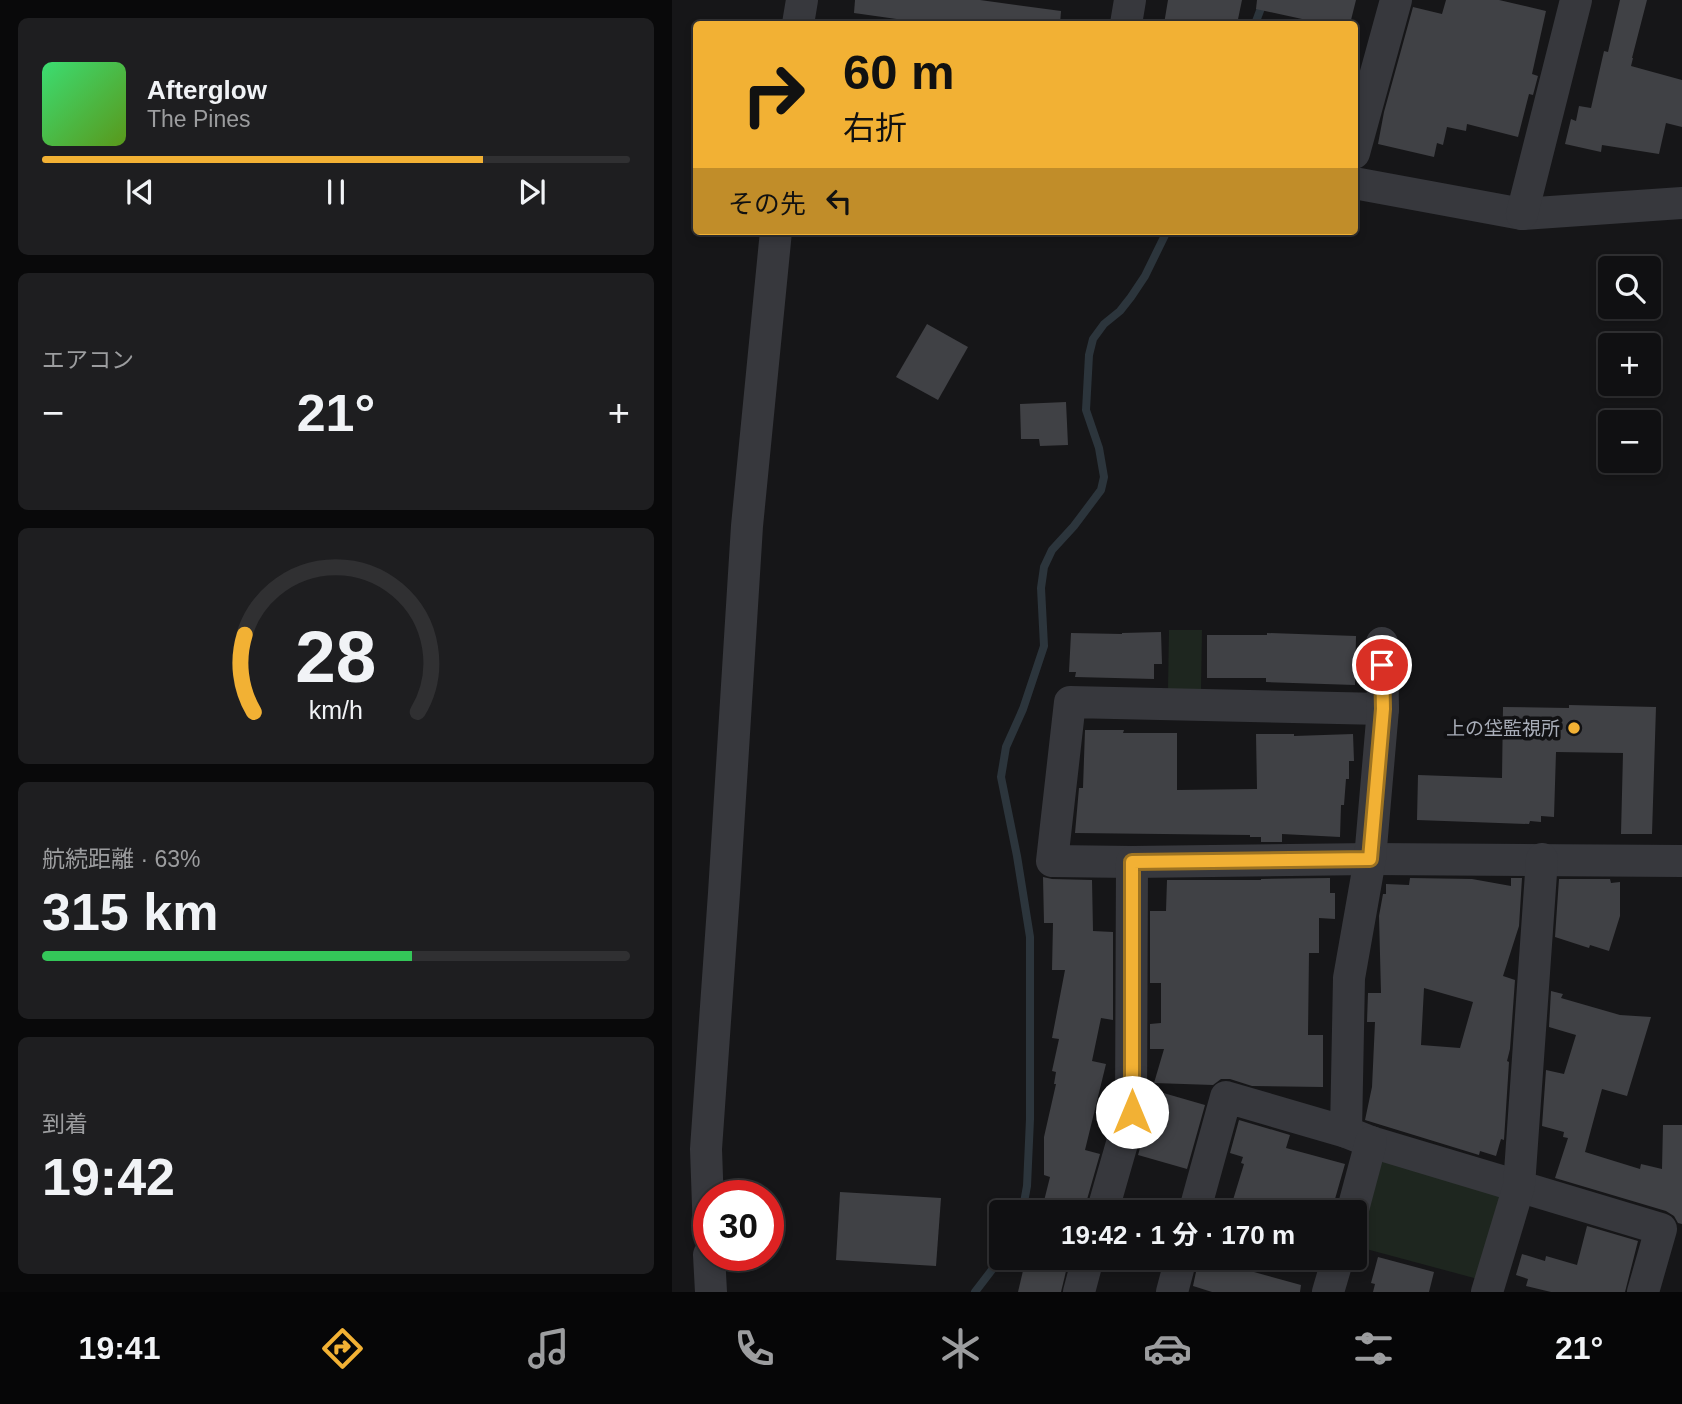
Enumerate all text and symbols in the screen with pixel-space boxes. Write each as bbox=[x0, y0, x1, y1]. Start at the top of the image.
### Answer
text: 60 m bbox=[843, 45, 955, 99]
icon: right bbox=[728, 49, 819, 140]
text: Afterglow bbox=[147, 75, 267, 105]
text: The Pines bbox=[147, 106, 251, 132]
text: 右折 bbox=[843, 110, 907, 146]
icon: previous bbox=[121, 173, 159, 211]
icon: pause bbox=[317, 173, 355, 211]
icon: next bbox=[513, 173, 551, 211]
icon: left bbox=[820, 182, 858, 220]
text: その先 bbox=[728, 189, 806, 219]
map controls bbox=[1598, 256, 1661, 473]
button: search bbox=[1598, 256, 1661, 319]
button: + bbox=[1598, 333, 1661, 396]
text: エアコン bbox=[42, 347, 134, 373]
text: 21° bbox=[297, 384, 375, 442]
text: − bbox=[42, 392, 64, 434]
text: + bbox=[608, 392, 630, 434]
button: − bbox=[1598, 410, 1661, 473]
text: 28 bbox=[296, 616, 376, 697]
pin bbox=[1352, 635, 1412, 695]
icon: arrive bbox=[1363, 646, 1401, 684]
text: km/h bbox=[309, 696, 363, 724]
place label: 上の垈監視所 bbox=[1446, 718, 1560, 739]
marker: 上の垈監視所 bbox=[1566, 720, 1582, 736]
text: 航続距離 · 63% bbox=[42, 846, 200, 872]
text: 315 km bbox=[42, 883, 218, 941]
position arrow bbox=[1095, 1075, 1169, 1149]
text: 到着 bbox=[42, 1111, 88, 1137]
text: 19:42 bbox=[42, 1148, 175, 1206]
speed limit sign: 30 bbox=[693, 1180, 784, 1271]
text: 19:42 · 1 分 · 170 m bbox=[1061, 1220, 1295, 1250]
icon: directions bbox=[318, 1324, 367, 1373]
icon: music bbox=[524, 1324, 573, 1373]
icon: phone bbox=[730, 1324, 779, 1373]
icon: climate bbox=[936, 1324, 985, 1373]
icon: car bbox=[1143, 1324, 1192, 1373]
icon: filters bbox=[1349, 1324, 1398, 1373]
text: 19:41 bbox=[79, 1330, 160, 1366]
text: 21° bbox=[1555, 1330, 1603, 1366]

